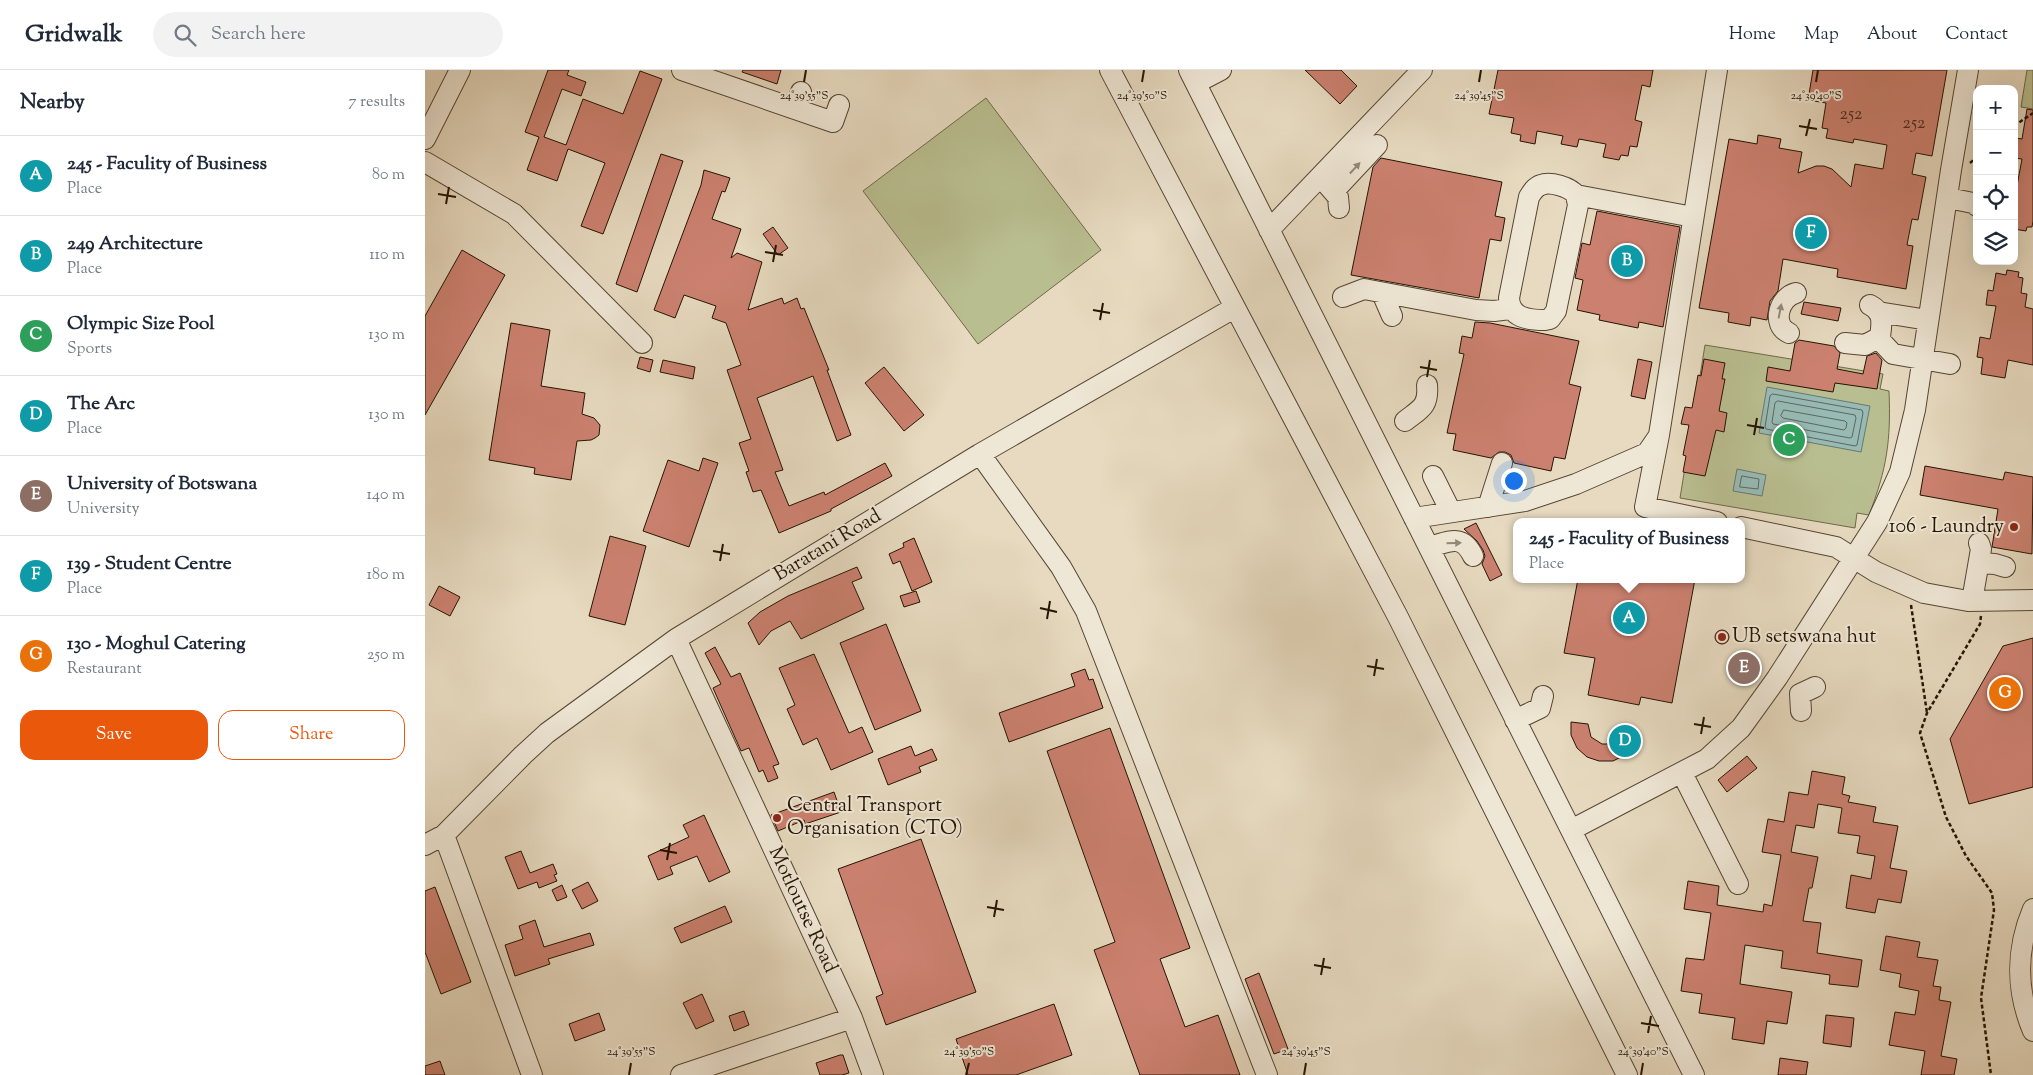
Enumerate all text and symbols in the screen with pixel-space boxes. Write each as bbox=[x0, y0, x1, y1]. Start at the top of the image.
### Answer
search box bbox=[153, 12, 503, 57]
text: Gridwalk bbox=[25, 18, 123, 52]
icon: search bbox=[171, 21, 199, 49]
text: Search here bbox=[211, 21, 306, 48]
text: Home bbox=[1729, 22, 1776, 48]
text: Map bbox=[1804, 22, 1839, 48]
text: About bbox=[1867, 22, 1917, 48]
text: Contact bbox=[1945, 22, 2008, 48]
map controls bbox=[1973, 85, 2018, 265]
button: + bbox=[1973, 85, 2018, 130]
text: 24°39'55"S bbox=[780, 87, 828, 105]
text: 24°39'50"S bbox=[1117, 87, 1167, 105]
text: 24°39'45"S bbox=[1454, 87, 1504, 105]
text: 24°39'40"S bbox=[1790, 87, 1842, 105]
text: Nearby bbox=[20, 88, 85, 118]
text: 7 results bbox=[349, 91, 405, 114]
house number: 252 bbox=[1839, 102, 1863, 128]
house number: 252 bbox=[1902, 111, 1926, 137]
button: − bbox=[1973, 130, 2018, 175]
text: 245 - Faculity of Business bbox=[67, 151, 267, 178]
one-way arrow bbox=[1350, 162, 1361, 174]
text: A bbox=[30, 164, 43, 187]
text: 80 m bbox=[372, 164, 405, 187]
button: locate bbox=[1973, 175, 2018, 220]
text: Place bbox=[67, 178, 102, 201]
pin: F bbox=[1795, 214, 1827, 252]
button: layers bbox=[1973, 220, 2018, 265]
text: 249 Architecture bbox=[67, 231, 203, 258]
pin: B bbox=[1611, 242, 1643, 280]
text: B bbox=[31, 244, 41, 267]
text: 110 m bbox=[369, 244, 405, 267]
text: Place bbox=[67, 258, 102, 281]
one-way arrow bbox=[1777, 303, 1785, 319]
text: Olympic Size Pool bbox=[67, 311, 214, 338]
text: C bbox=[30, 324, 42, 347]
text: 130 m bbox=[368, 324, 405, 347]
text: Sports bbox=[67, 338, 112, 361]
text: The Arc bbox=[67, 391, 135, 418]
text: D bbox=[30, 404, 42, 427]
text: 130 m bbox=[368, 404, 405, 427]
text: Place bbox=[67, 418, 102, 441]
pin: C bbox=[1773, 421, 1805, 459]
your location bbox=[1501, 468, 1527, 494]
text: University of Botswana bbox=[67, 471, 257, 498]
text: E bbox=[31, 484, 41, 507]
text: 140 m bbox=[367, 484, 405, 507]
text: University bbox=[67, 498, 140, 521]
street label: Baratani Road bbox=[769, 502, 887, 590]
place label: 106 - Laundry bbox=[1889, 513, 2004, 542]
popup bbox=[1513, 518, 1745, 583]
marker: 106 - Laundry bbox=[2008, 521, 2020, 533]
text: 245 - Faculity of Business bbox=[1529, 526, 1729, 553]
one-way arrow bbox=[1447, 538, 1463, 546]
text: 139 - Student Centre bbox=[67, 551, 232, 578]
text: Place bbox=[1529, 553, 1564, 576]
text: F bbox=[32, 564, 40, 587]
text: 180 m bbox=[366, 564, 405, 587]
text: Place bbox=[67, 578, 102, 601]
pin: A bbox=[1613, 599, 1645, 637]
place label: UB setswana hut bbox=[1732, 623, 1876, 652]
text: 130 - Moghul Catering bbox=[67, 631, 245, 658]
marker: UB setswana hut bbox=[1716, 631, 1728, 643]
text: G bbox=[29, 644, 43, 667]
text: 250 m bbox=[367, 644, 405, 667]
pin: E bbox=[1728, 649, 1760, 687]
text: Restaurant bbox=[67, 658, 142, 681]
pin: G bbox=[1989, 674, 2021, 712]
button: Save bbox=[20, 710, 208, 760]
button: Share bbox=[218, 710, 405, 760]
pin: D bbox=[1609, 722, 1641, 760]
place label: Central Transport Organisation (CTO) bbox=[787, 792, 963, 844]
marker: Central Transport Organisation (CTO) bbox=[771, 812, 783, 824]
street label: Motloutse Road bbox=[760, 842, 844, 978]
text: 24°39'55"S bbox=[607, 1043, 655, 1061]
text: 24°39'50"S bbox=[944, 1043, 994, 1061]
text: 24°39'45"S bbox=[1281, 1043, 1331, 1061]
text: 24°39'40"S bbox=[1617, 1043, 1669, 1061]

